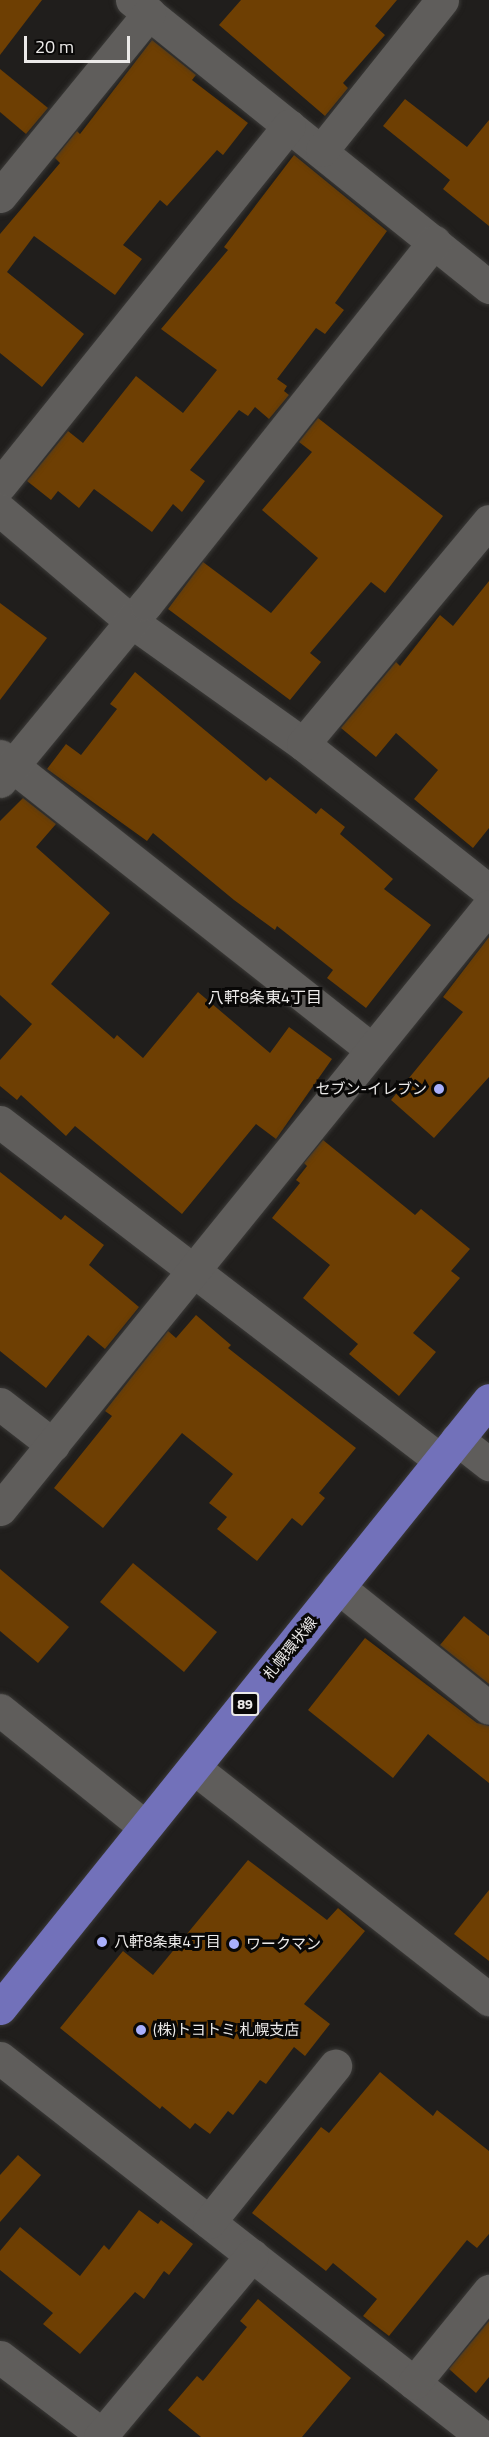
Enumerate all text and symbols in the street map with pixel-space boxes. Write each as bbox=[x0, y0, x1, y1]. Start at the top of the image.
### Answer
scale bar bbox=[27, 24, 134, 62]
text: 20 m bbox=[35, 33, 74, 60]
district label: 八軒8条東4丁目 bbox=[208, 987, 322, 1007]
place label: セブン-イレブン bbox=[315, 1080, 427, 1098]
marker: セブン-イレブン bbox=[432, 1082, 446, 1096]
street label: 札幌環状線 bbox=[259, 1613, 321, 1683]
road number: 89 bbox=[230, 1693, 260, 1715]
place label: 八軒8条東4丁目 bbox=[114, 1933, 221, 1951]
marker: 八軒8条東4丁目 bbox=[95, 1935, 109, 1949]
place label: ワークマン bbox=[246, 1935, 321, 1953]
marker: ワークマン bbox=[227, 1937, 241, 1951]
place label: (株)トヨトミ 札幌支店 bbox=[153, 2021, 299, 2039]
marker: (株)トヨトミ 札幌支店 bbox=[134, 2023, 148, 2037]

